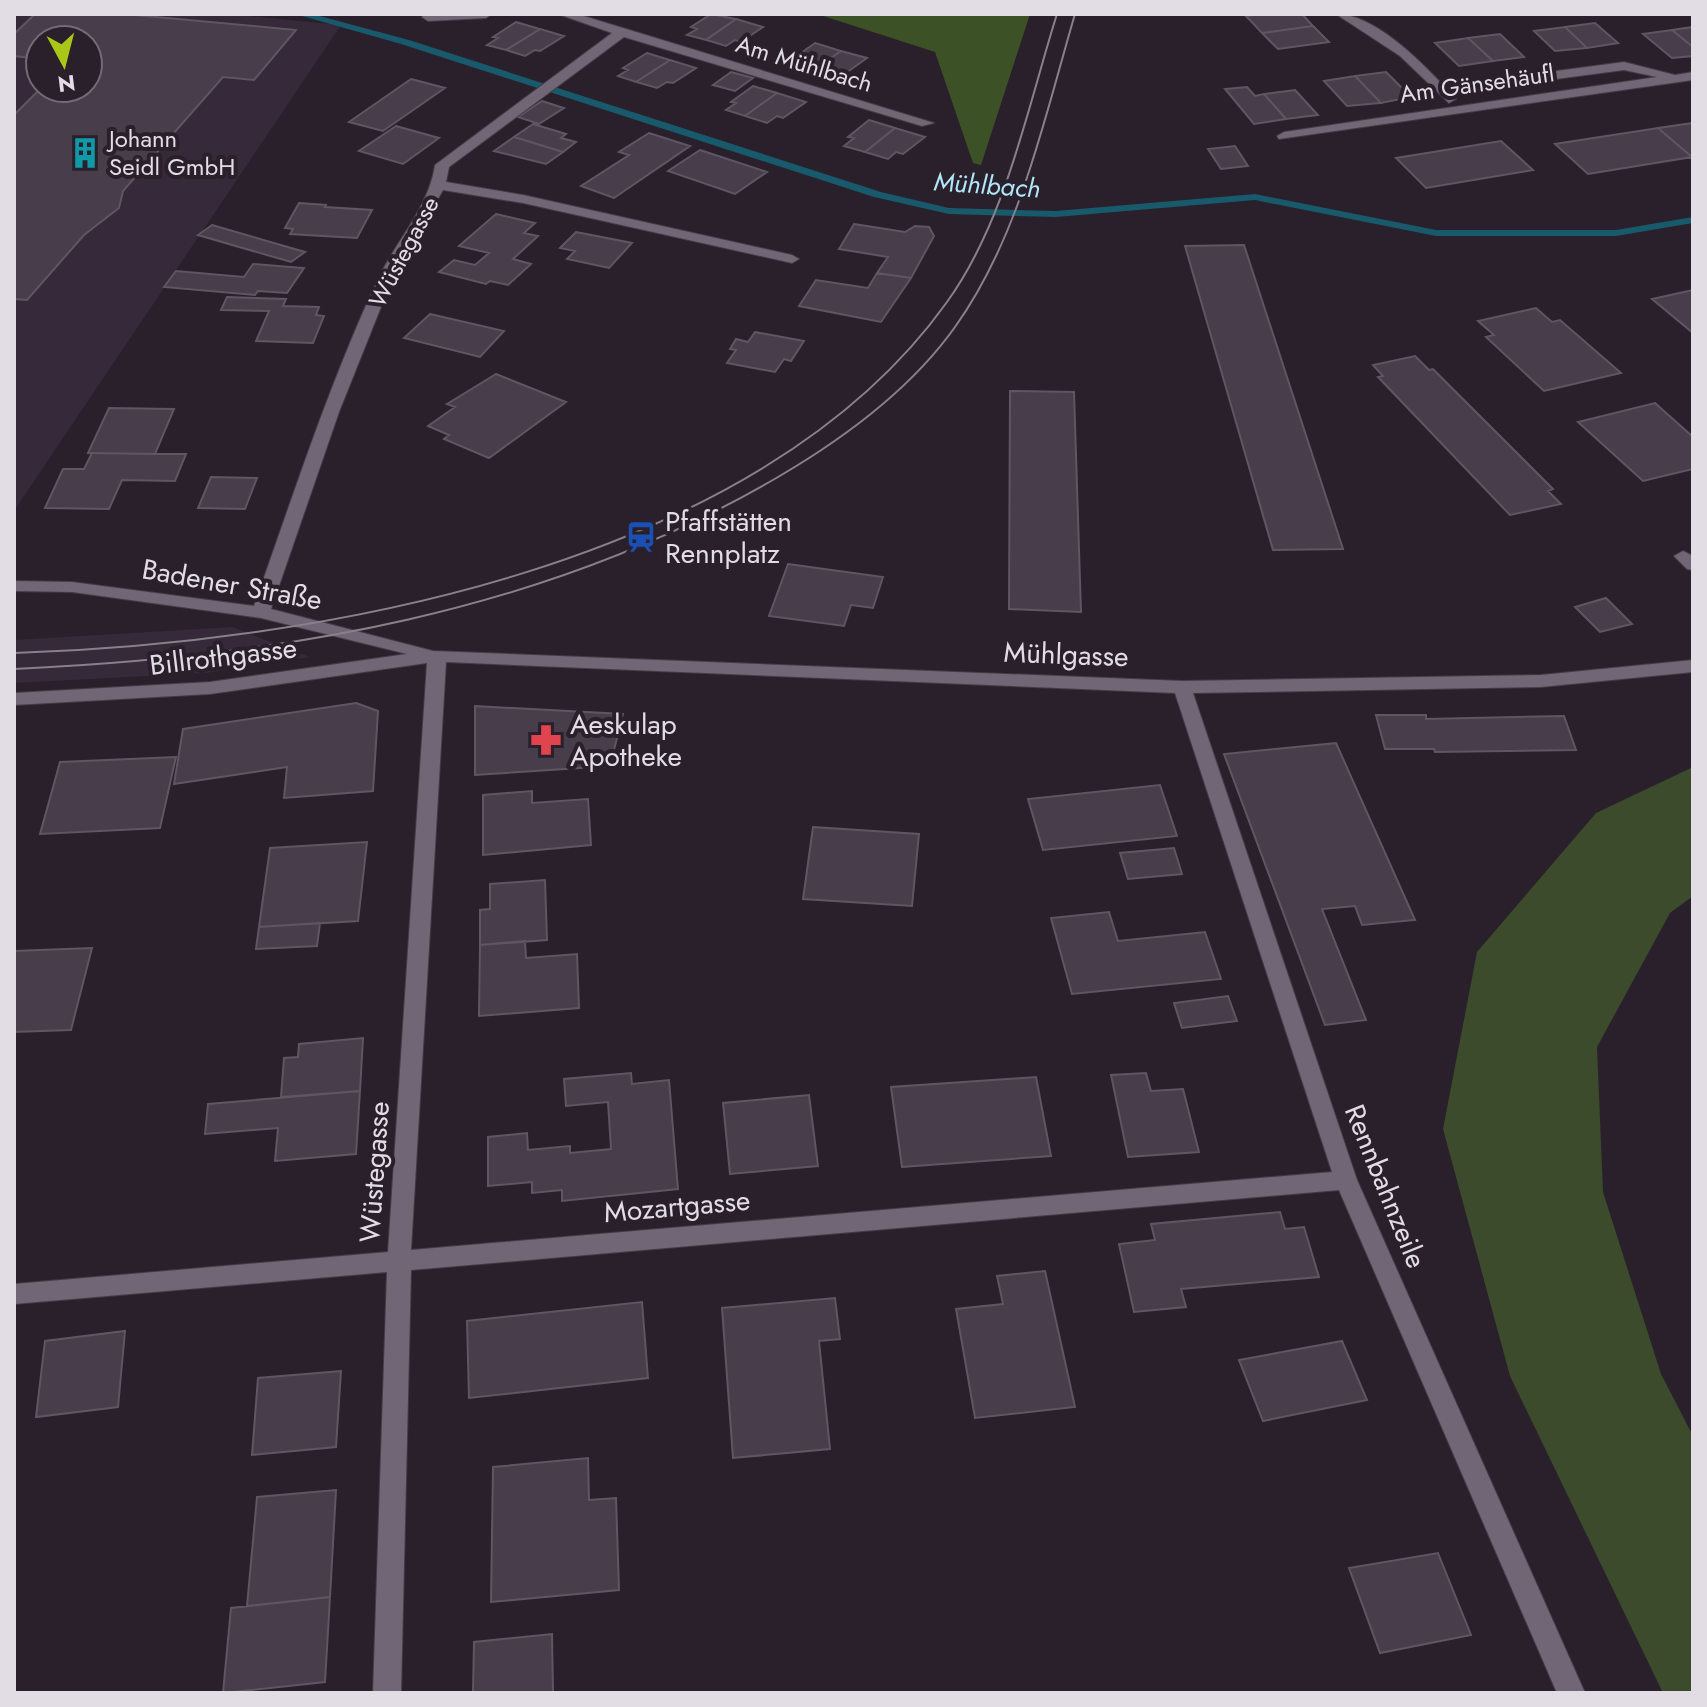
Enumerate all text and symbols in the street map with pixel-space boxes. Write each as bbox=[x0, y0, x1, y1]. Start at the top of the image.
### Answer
north arrow bbox=[24, 24, 104, 104]
street label: Am Mühlbach bbox=[732, 26, 877, 101]
street label: Am Gänsehäufl bbox=[1397, 55, 1557, 112]
text: N bbox=[56, 67, 77, 101]
place label: Johann Seidl GmbH bbox=[106, 121, 235, 184]
building icon: Johann Seidl GmbH bbox=[68, 136, 102, 170]
water label: Mühlbach bbox=[932, 162, 1042, 208]
street label: Wüstegasse bbox=[360, 190, 447, 313]
place label: Pfaffstätten Rennplatz bbox=[665, 501, 792, 574]
station icon: Pfaffstätten Rennplatz bbox=[624, 520, 658, 554]
street label: Badener Straße bbox=[139, 549, 325, 620]
street label: Billrothgasse bbox=[147, 627, 299, 686]
street label: Mühlgasse bbox=[1003, 632, 1129, 677]
place label: Aeskulap Apotheke bbox=[570, 704, 682, 777]
pharmacy icon: Aeskulap Apotheke bbox=[529, 723, 563, 757]
street label: Rennbahnzeile bbox=[1334, 1098, 1437, 1274]
street label: Wüstegasse bbox=[349, 1100, 400, 1244]
street label: Mozartgasse bbox=[602, 1180, 752, 1233]

